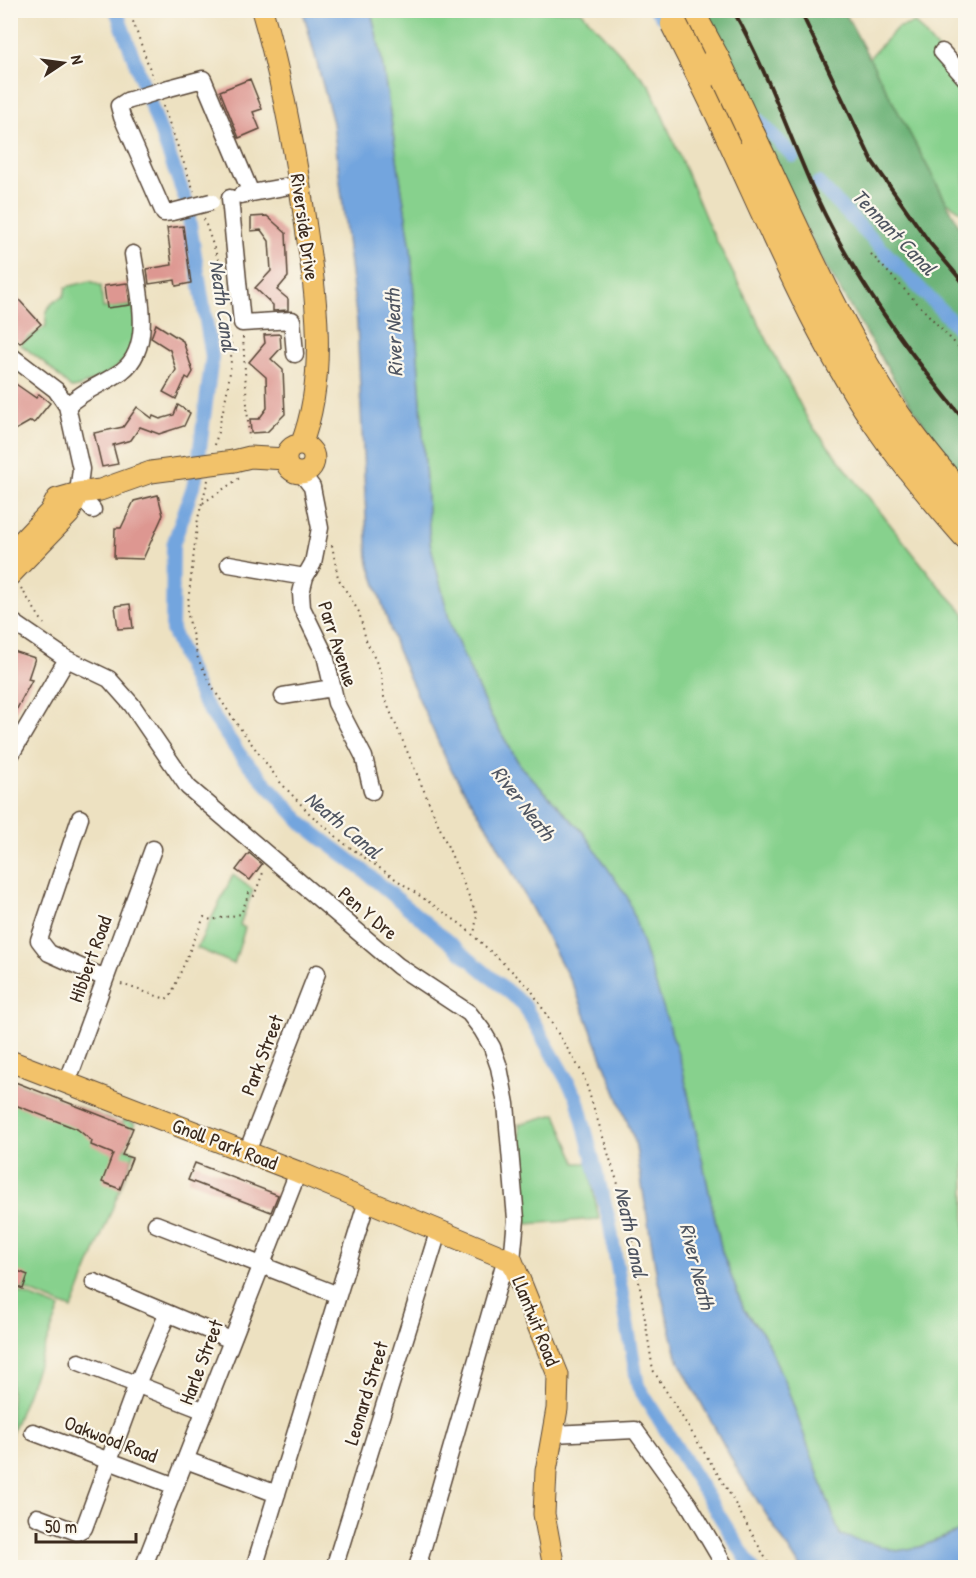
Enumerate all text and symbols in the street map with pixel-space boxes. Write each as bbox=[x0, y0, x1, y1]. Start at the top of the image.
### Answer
north arrow bbox=[33, 33, 93, 93]
text: N bbox=[66, 53, 89, 67]
street label: Riverside Drive bbox=[285, 172, 326, 282]
water label: Tennant Canal bbox=[846, 182, 944, 282]
water label: Neath Canal bbox=[203, 259, 244, 355]
water label: River Neath bbox=[377, 288, 410, 377]
street label: Parr Avenue bbox=[312, 598, 365, 690]
water label: River Neath bbox=[485, 759, 563, 847]
water label: Neath Canal bbox=[299, 784, 389, 866]
street label: Pen Y Dre bbox=[333, 880, 404, 945]
street label: Hibbert Road bbox=[61, 912, 118, 1006]
street label: Park Street bbox=[234, 1009, 290, 1099]
street label: Gnoll Park Road bbox=[169, 1111, 282, 1176]
water label: Neath Canal bbox=[608, 1184, 655, 1281]
water label: River Neath bbox=[673, 1220, 722, 1313]
street label: Llantwit Road bbox=[506, 1272, 567, 1370]
street label: Harle Street bbox=[172, 1314, 230, 1408]
street label: Leonard Street bbox=[337, 1337, 394, 1448]
street label: Oakwood Road bbox=[61, 1408, 162, 1469]
scale bar bbox=[36, 1506, 136, 1544]
text: 50 m bbox=[45, 1514, 77, 1539]

